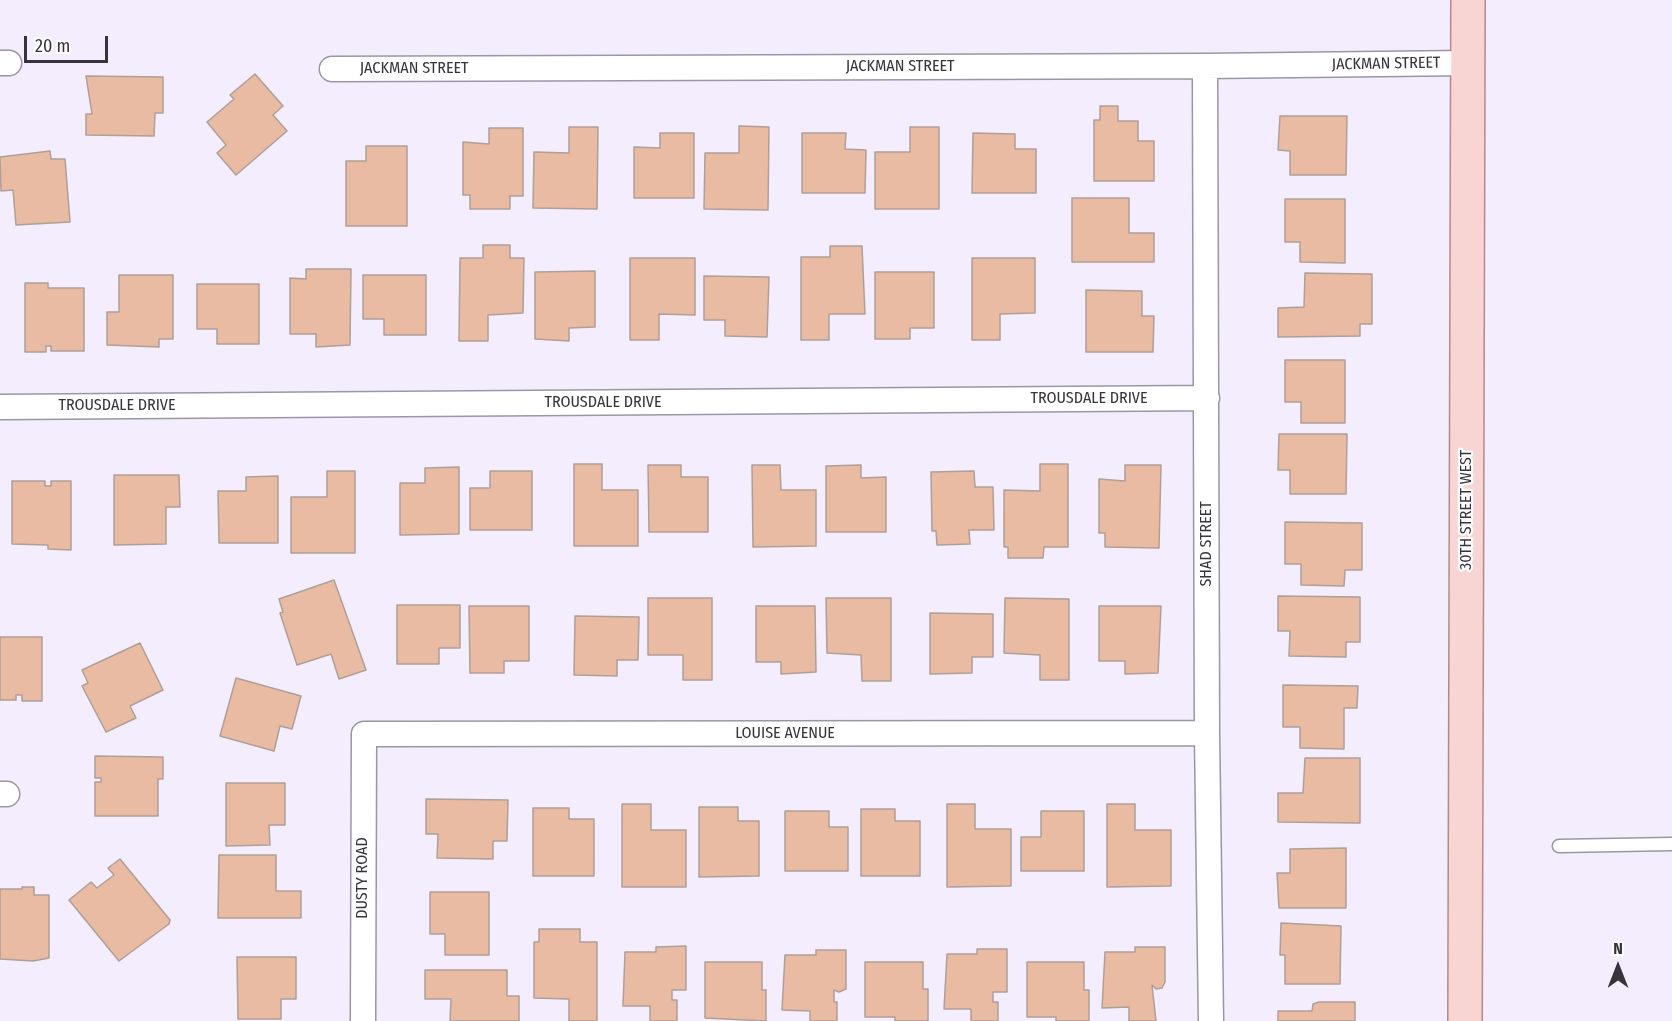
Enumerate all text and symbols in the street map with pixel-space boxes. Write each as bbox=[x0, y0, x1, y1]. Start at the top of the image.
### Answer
scale bar bbox=[27, 24, 111, 62]
text: 20 m bbox=[35, 35, 70, 57]
street label: JACKMAN STREET bbox=[1332, 53, 1440, 75]
street label: JACKMAN STREET bbox=[846, 57, 954, 77]
street label: JACKMAN STREET bbox=[360, 59, 468, 79]
street label: TROUSDALE DRIVE bbox=[1030, 389, 1148, 409]
street label: TROUSDALE DRIVE bbox=[544, 393, 662, 413]
street label: TROUSDALE DRIVE bbox=[58, 396, 176, 416]
street label: 30TH STREET WEST bbox=[1457, 450, 1477, 570]
street label: SHAD STREET bbox=[1197, 501, 1217, 587]
street label: LOUISE AVENUE bbox=[735, 724, 835, 744]
street label: DUSTY ROAD bbox=[353, 837, 373, 919]
north arrow bbox=[1588, 937, 1648, 997]
text: N bbox=[1613, 939, 1623, 958]

